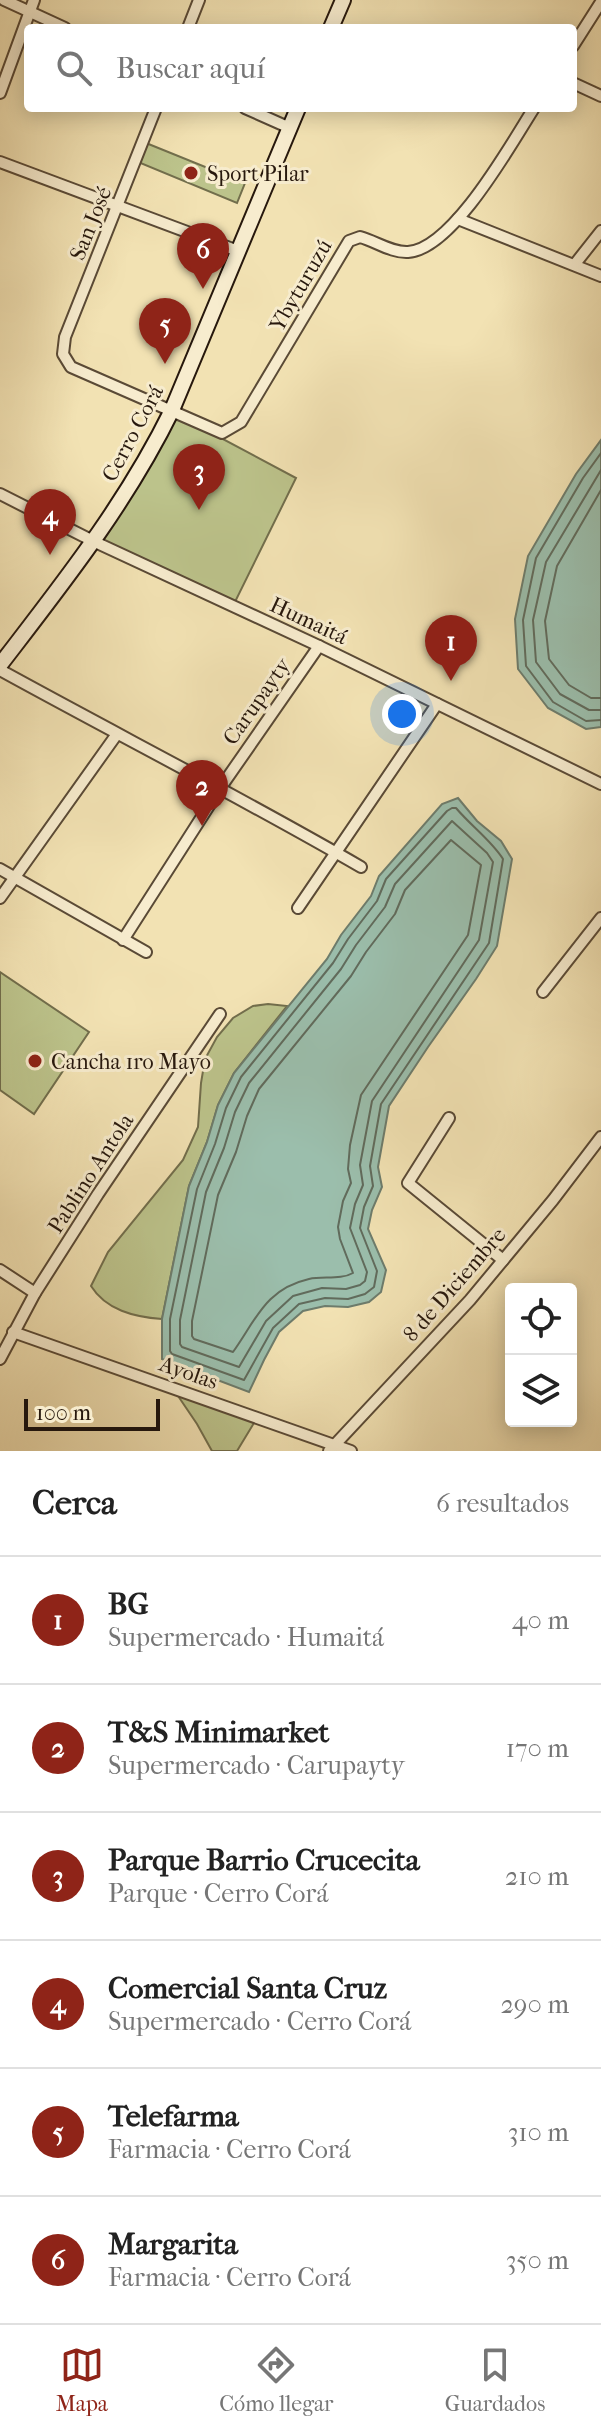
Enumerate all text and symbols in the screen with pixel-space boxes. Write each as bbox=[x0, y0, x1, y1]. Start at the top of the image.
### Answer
search box bbox=[24, 24, 577, 112]
icon: search bbox=[52, 46, 96, 90]
text: Buscar aquí bbox=[116, 51, 265, 86]
place label: Sport Pilar bbox=[207, 161, 309, 187]
marker: Sport Pilar bbox=[182, 164, 200, 182]
street label: San José bbox=[64, 183, 117, 264]
pin: 6 bbox=[177, 223, 229, 289]
street label: Ybyturuzú bbox=[264, 234, 338, 337]
pin: 5 bbox=[139, 298, 191, 364]
street label: Cerro Corá bbox=[97, 380, 170, 486]
pin: 3 bbox=[173, 444, 225, 510]
pin: 4 bbox=[24, 489, 76, 555]
street label: Humaitá bbox=[266, 592, 352, 650]
pin: 1 bbox=[425, 615, 477, 681]
street label: Carupayty bbox=[218, 652, 297, 750]
your location bbox=[382, 694, 422, 734]
pin: 2 bbox=[176, 760, 228, 826]
place label: Cancha 1ro Mayo bbox=[51, 1049, 211, 1075]
marker: Cancha 1ro Mayo bbox=[26, 1052, 44, 1070]
street label: Pablino Antola bbox=[42, 1108, 140, 1238]
street label: 8 de Diciembre bbox=[398, 1222, 512, 1347]
map controls bbox=[505, 1283, 577, 1427]
button: locate bbox=[505, 1283, 577, 1355]
street label: Ayolas bbox=[155, 1351, 221, 1395]
button: layers bbox=[505, 1355, 577, 1427]
scale bar bbox=[24, 1395, 160, 1431]
text: 100 m bbox=[36, 1400, 91, 1426]
text: Cerca bbox=[32, 1483, 117, 1523]
text: 6 resultados bbox=[436, 1488, 569, 1519]
text: BG bbox=[108, 1587, 149, 1622]
text: 1 bbox=[53, 1605, 63, 1636]
text: 40 m bbox=[512, 1605, 569, 1636]
text: Supermercado · Humaitá bbox=[108, 1622, 384, 1653]
text: T&S Minimarket bbox=[108, 1715, 329, 1750]
text: 2 bbox=[51, 1733, 65, 1764]
text: 170 m bbox=[506, 1733, 569, 1764]
text: Supermercado · Carupayty bbox=[108, 1750, 405, 1781]
text: Parque Barrio Crucecita bbox=[108, 1843, 420, 1878]
text: 3 bbox=[53, 1861, 63, 1892]
text: 210 m bbox=[505, 1861, 569, 1892]
text: Parque · Cerro Corá bbox=[108, 1878, 328, 1909]
text: Comercial Santa Cruz bbox=[108, 1971, 387, 2006]
text: 4 bbox=[50, 1989, 66, 2020]
text: 290 m bbox=[500, 1989, 569, 2020]
text: Supermercado · Cerro Corá bbox=[108, 2006, 411, 2037]
text: Telefarma bbox=[108, 2099, 239, 2134]
text: 5 bbox=[52, 2117, 64, 2148]
text: 310 m bbox=[508, 2117, 569, 2148]
text: Farmacia · Cerro Corá bbox=[108, 2134, 351, 2165]
text: Margarita bbox=[108, 2227, 238, 2262]
text: 6 bbox=[51, 2245, 65, 2276]
text: 350 m bbox=[506, 2245, 569, 2276]
text: Farmacia · Cerro Corá bbox=[108, 2262, 351, 2293]
tab: Mapa bbox=[56, 2343, 108, 2417]
tab: Cómo llegar bbox=[219, 2343, 333, 2417]
tab: Guardados bbox=[445, 2343, 545, 2417]

